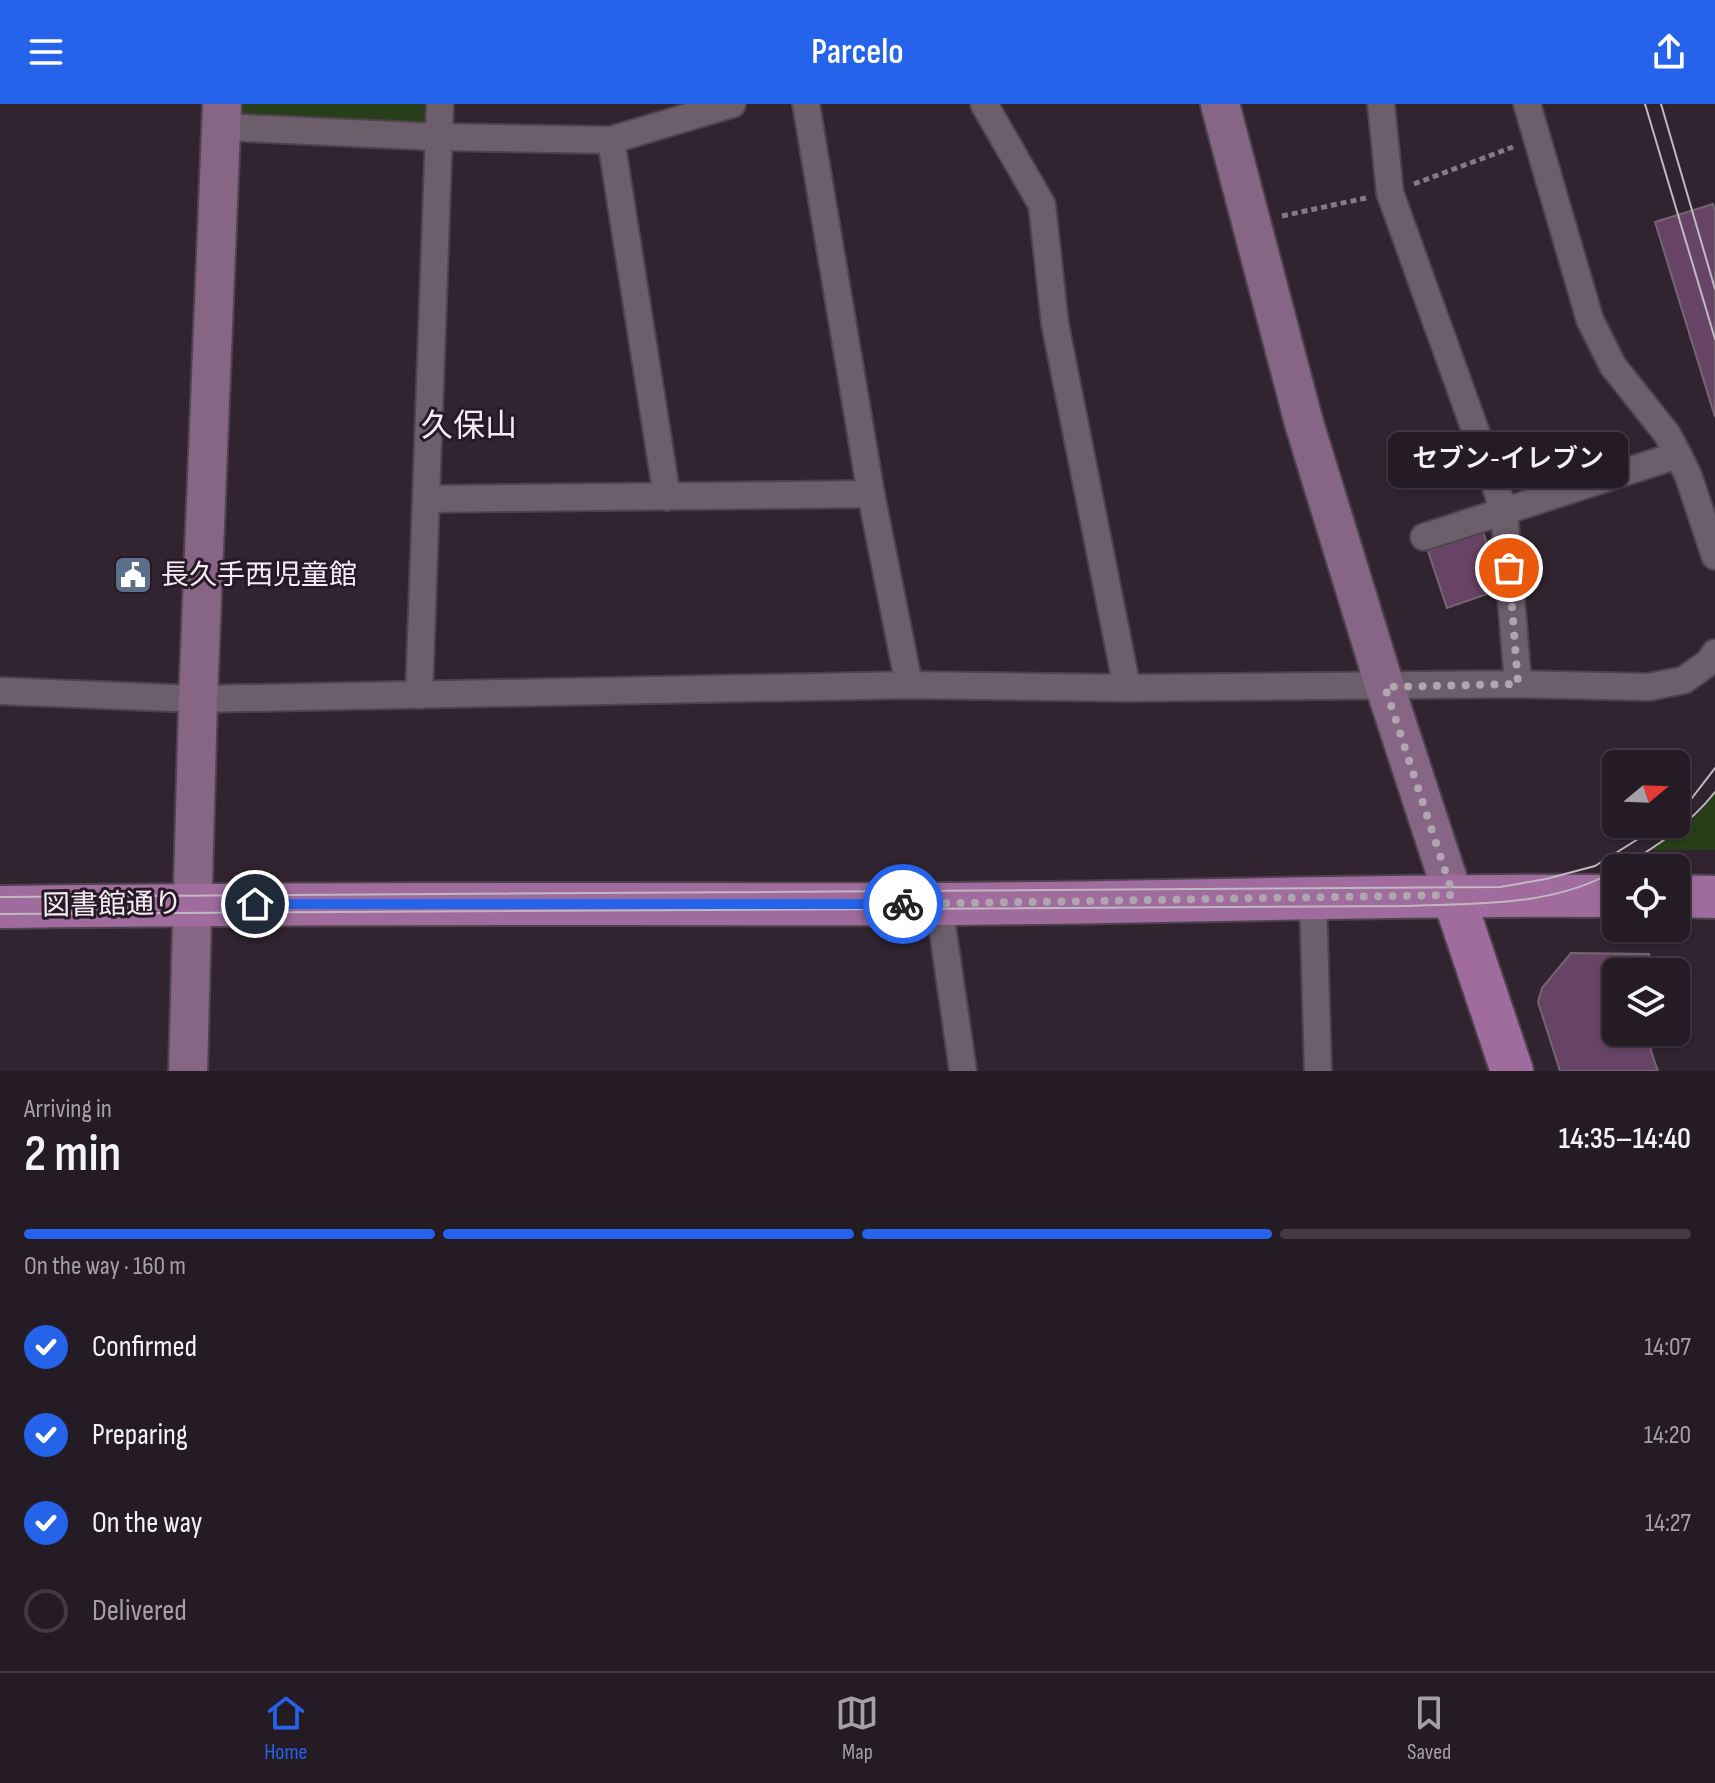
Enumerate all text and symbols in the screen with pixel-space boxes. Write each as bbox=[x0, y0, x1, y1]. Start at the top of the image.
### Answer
icon: menu bbox=[24, 30, 68, 74]
icon: share bbox=[1647, 30, 1691, 74]
text: Parcelo bbox=[811, 31, 904, 74]
district label: 久保山 bbox=[421, 407, 517, 446]
callout: セブン-イレブン bbox=[1389, 432, 1629, 488]
text: セブン-イレブン bbox=[1412, 444, 1604, 475]
pin bbox=[1475, 534, 1543, 602]
icon: bag bbox=[1487, 546, 1531, 590]
public building icon: 長久手西児童館 bbox=[112, 554, 154, 596]
place label: 長久手西児童館 bbox=[161, 559, 357, 592]
north arrow bbox=[1602, 750, 1690, 838]
map controls bbox=[1602, 750, 1690, 1046]
button: locate bbox=[1602, 854, 1690, 942]
courier bbox=[863, 864, 943, 944]
pin bbox=[221, 870, 289, 938]
icon: home bbox=[233, 882, 277, 926]
icon: bike bbox=[881, 882, 925, 926]
street label: 図書館通り bbox=[42, 887, 182, 923]
button: layers bbox=[1602, 958, 1690, 1046]
text: Arriving in bbox=[24, 1094, 112, 1125]
text: 14:35–14:40 bbox=[1559, 1121, 1691, 1157]
text: 2 min bbox=[24, 1123, 121, 1186]
text: On the way · 160 m bbox=[24, 1251, 186, 1282]
icon: check bbox=[24, 1325, 68, 1369]
text: Confirmed bbox=[92, 1329, 197, 1365]
text: 14:07 bbox=[1644, 1332, 1691, 1363]
icon: check bbox=[24, 1413, 68, 1457]
text: Preparing bbox=[92, 1417, 188, 1453]
text: 14:20 bbox=[1644, 1420, 1691, 1451]
icon: check bbox=[24, 1501, 68, 1545]
text: On the way bbox=[92, 1505, 202, 1541]
text: 14:27 bbox=[1645, 1508, 1691, 1539]
text: Delivered bbox=[92, 1593, 187, 1629]
tab: Home bbox=[264, 1691, 308, 1766]
tab: Map bbox=[835, 1691, 879, 1766]
tab: Saved bbox=[1407, 1691, 1451, 1766]

